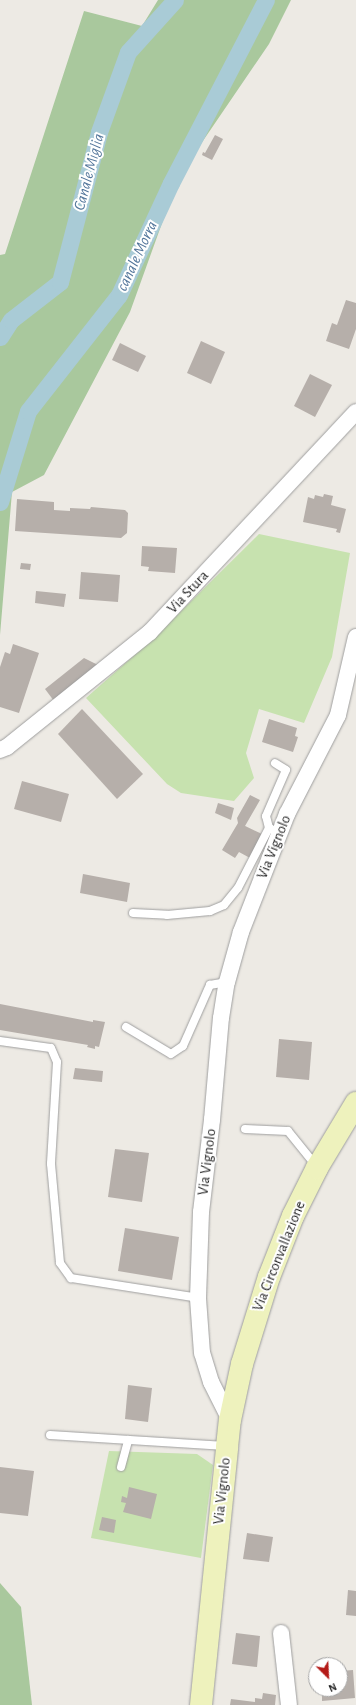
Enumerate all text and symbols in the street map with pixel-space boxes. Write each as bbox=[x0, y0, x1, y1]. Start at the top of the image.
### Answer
water label: Canale Miglia bbox=[70, 132, 108, 212]
water label: canale Morra bbox=[112, 218, 162, 294]
street label: Via Stura bbox=[164, 567, 212, 617]
street label: Via Vignolo bbox=[253, 813, 295, 881]
street label: Via Vignolo bbox=[194, 1128, 220, 1196]
street label: Via Circonvallazione bbox=[249, 1198, 309, 1314]
street label: Via Vignolo bbox=[210, 1457, 234, 1525]
north arrow bbox=[308, 1657, 348, 1697]
text: N bbox=[327, 1681, 338, 1694]

